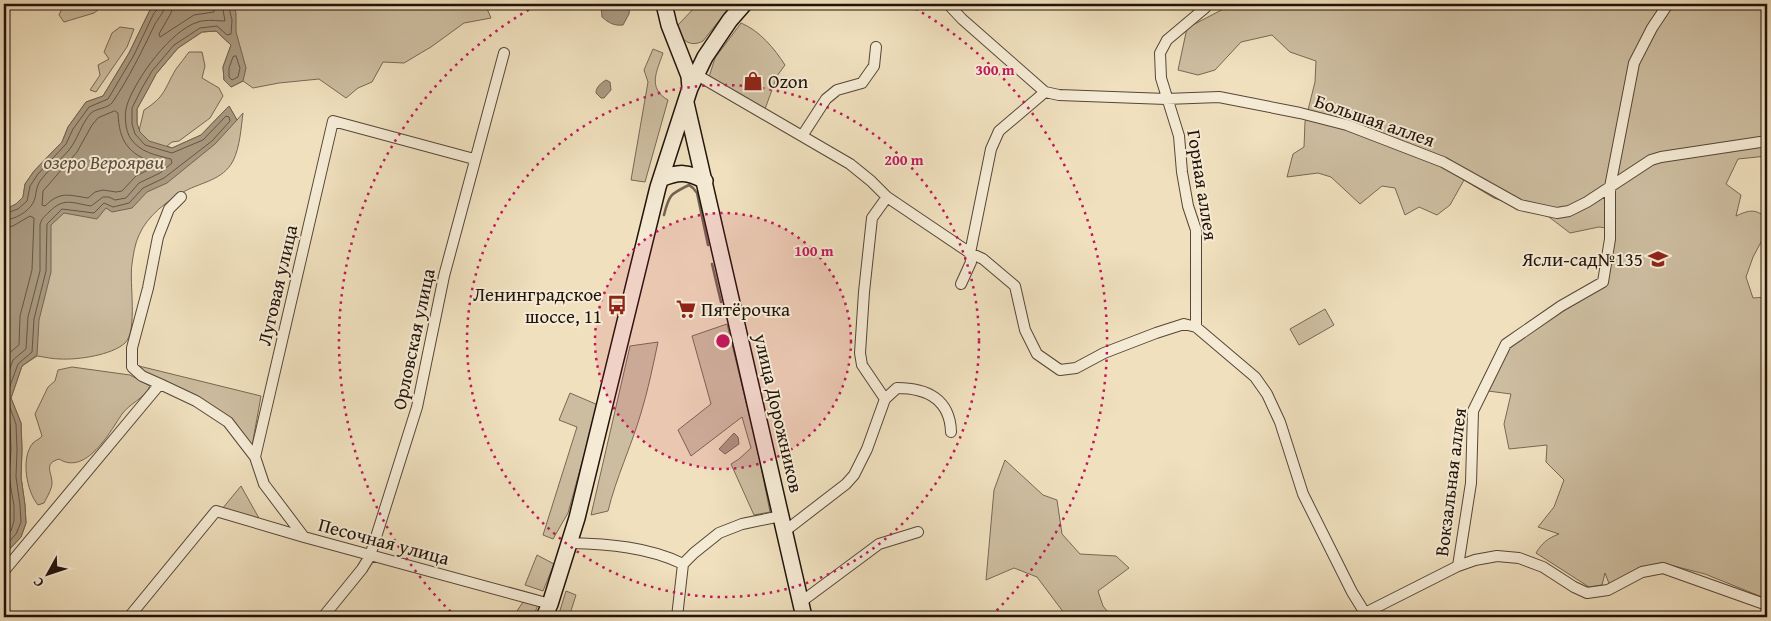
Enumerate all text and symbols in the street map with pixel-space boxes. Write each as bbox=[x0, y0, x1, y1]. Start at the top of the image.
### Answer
text: 300 m bbox=[975, 59, 1015, 80]
place label: Ozon bbox=[768, 67, 809, 95]
shop icon: Ozon bbox=[742, 70, 764, 92]
street label: Большая аллея bbox=[1311, 86, 1439, 154]
street label: Горная аллея bbox=[1180, 128, 1226, 243]
water label: озеро Вероярви bbox=[44, 147, 164, 176]
text: 200 m bbox=[884, 149, 924, 170]
street label: Луговая улица bbox=[250, 222, 304, 348]
text: 100 m bbox=[794, 240, 834, 261]
place label: Ясли-сад№135 bbox=[1521, 245, 1643, 273]
school or university icon: Ясли-сад№135 bbox=[1647, 248, 1669, 270]
street label: Орловская улица bbox=[384, 266, 442, 412]
place label: Ленинградское шоссе, 11 bbox=[473, 280, 602, 330]
bus stop icon: Ленинградское шоссе, 11 bbox=[606, 294, 628, 316]
place label: Пятёрочка bbox=[701, 295, 790, 323]
supermarket icon: Пятёрочка bbox=[675, 298, 697, 320]
street label: улица Дорожников bbox=[747, 330, 811, 495]
centre of rings bbox=[714, 332, 732, 350]
street label: Вокзальная аллея bbox=[1427, 406, 1473, 558]
street label: Песочная улица bbox=[315, 510, 453, 572]
north arrow bbox=[22, 548, 72, 598]
text: С bbox=[28, 573, 48, 592]

